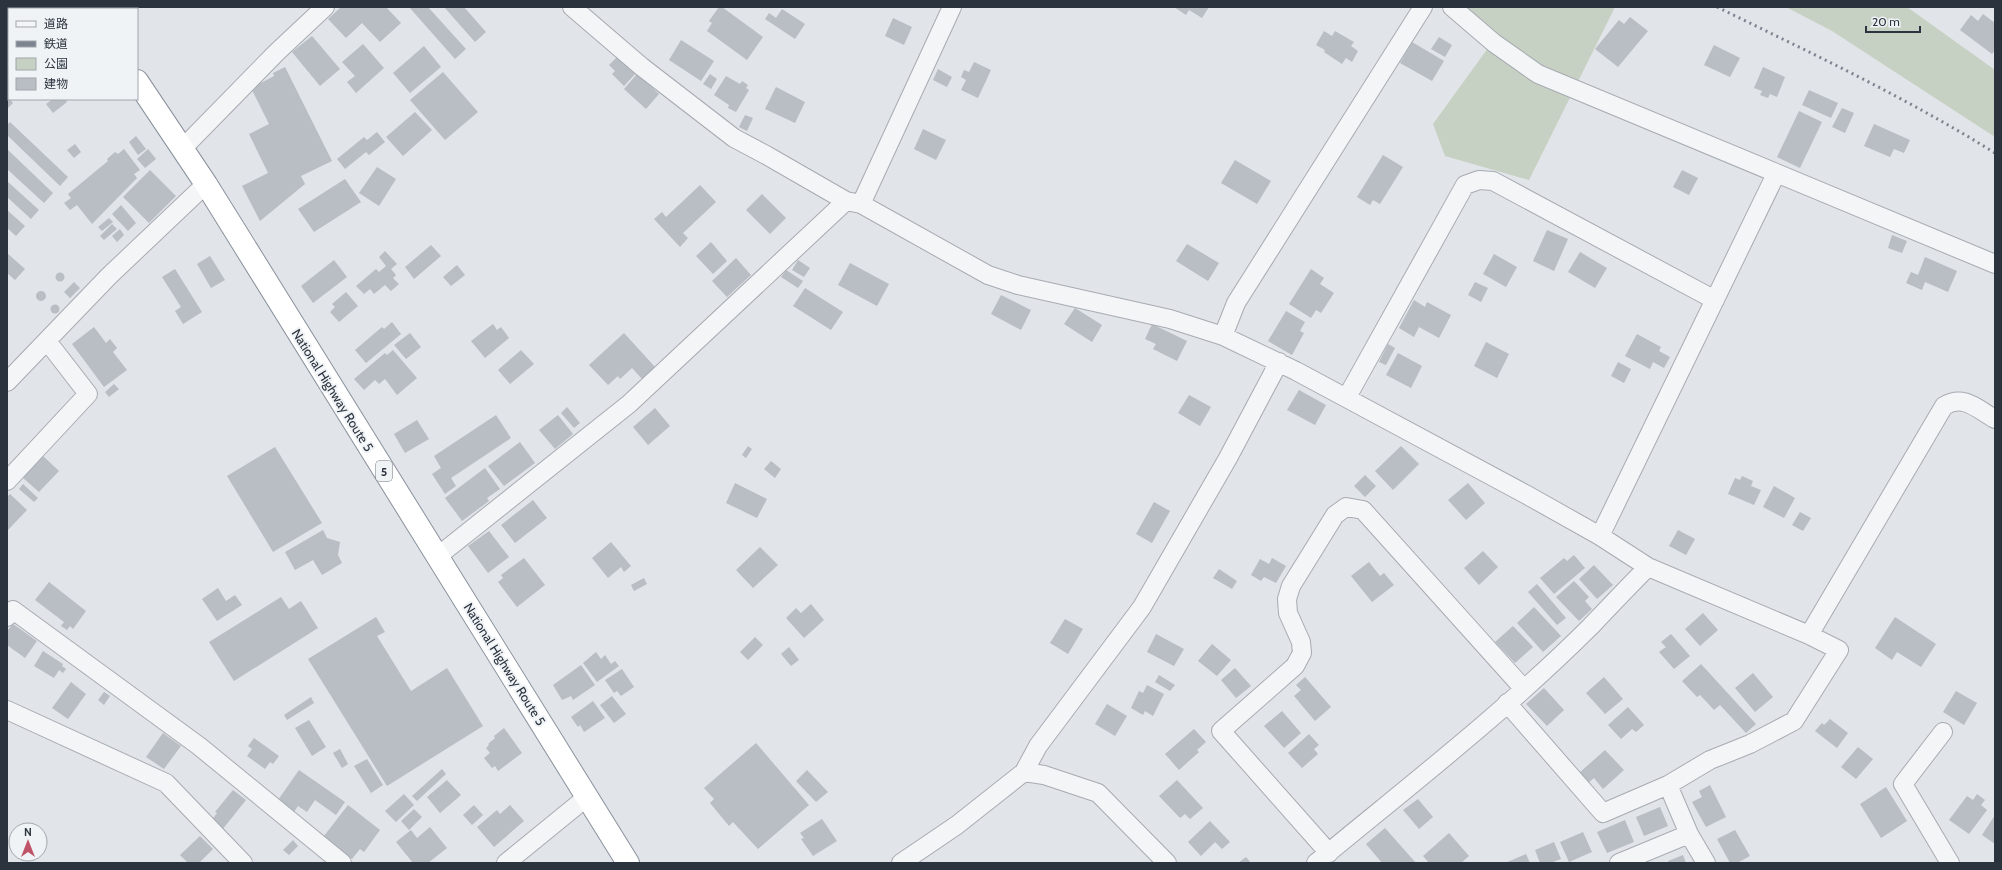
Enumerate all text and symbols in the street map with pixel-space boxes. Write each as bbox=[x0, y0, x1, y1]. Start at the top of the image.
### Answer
legend bbox=[8, 8, 138, 100]
scale bar bbox=[1866, 8, 1920, 34]
text: 20 m bbox=[1872, 14, 1900, 29]
text: 道路 bbox=[44, 16, 68, 31]
text: 鉄道 bbox=[44, 36, 68, 51]
text: 公園 bbox=[44, 56, 68, 71]
text: 建物 bbox=[44, 76, 68, 91]
street label: National Highway Route 5 bbox=[289, 326, 377, 454]
road number: 5 bbox=[376, 461, 392, 481]
street label: National Highway Route 5 bbox=[461, 600, 549, 728]
north arrow bbox=[8, 822, 48, 862]
text: N bbox=[24, 825, 32, 839]

